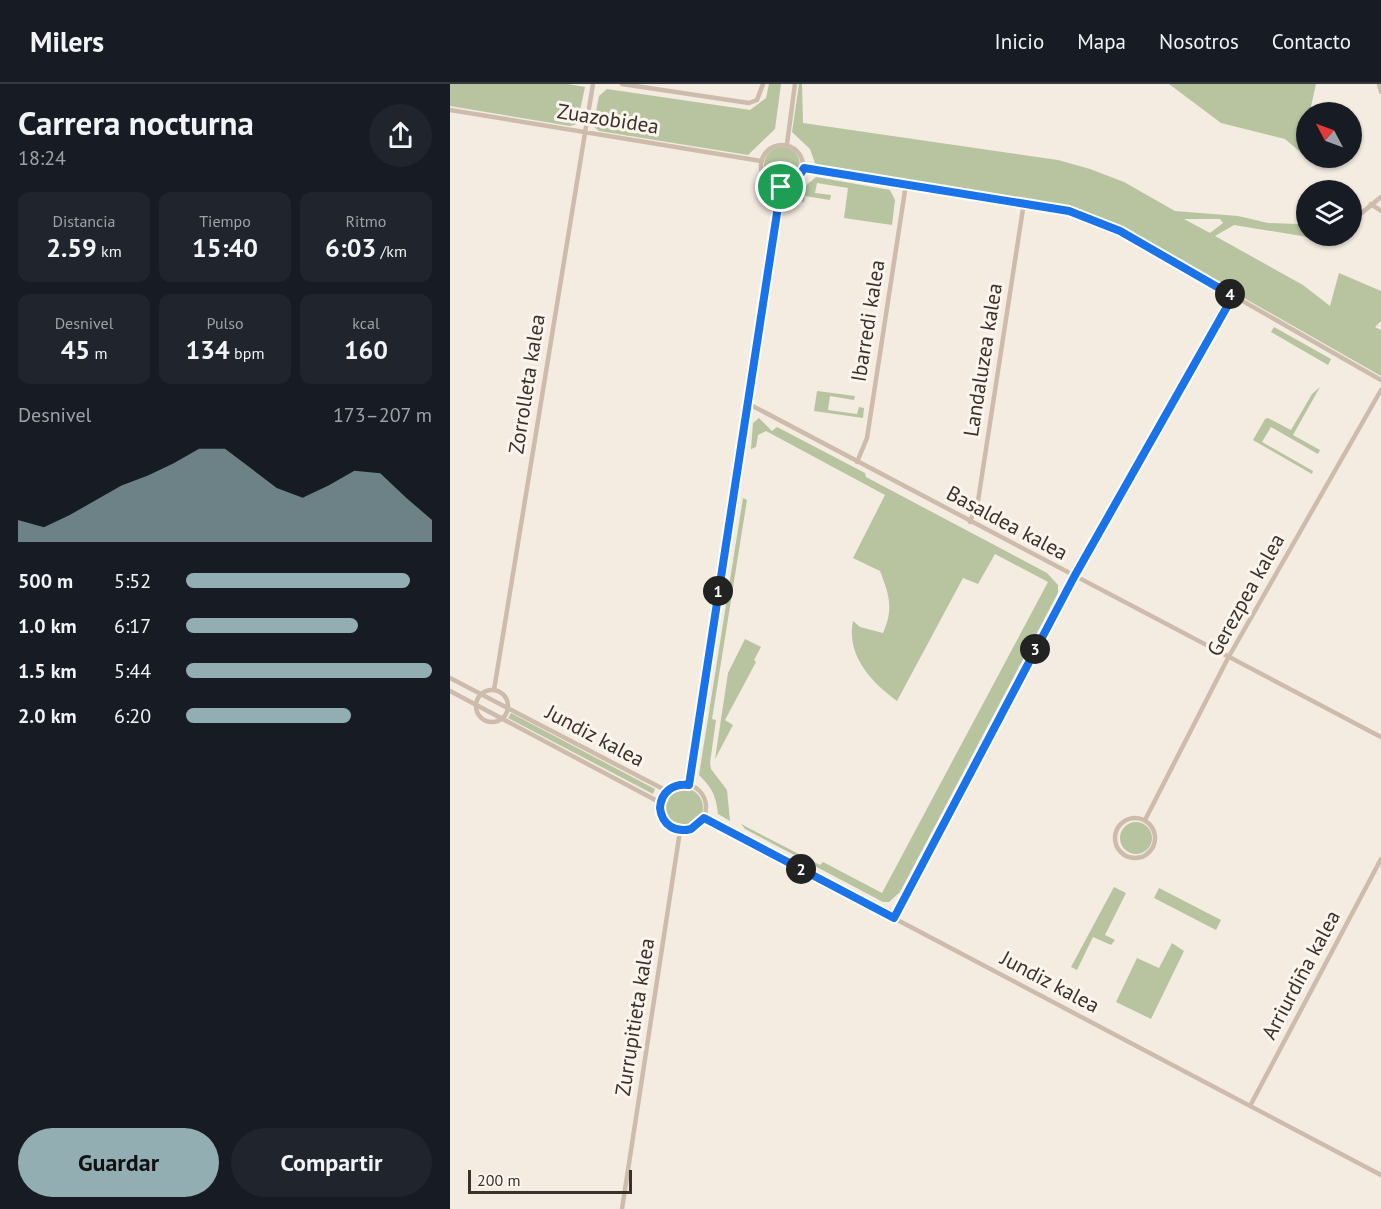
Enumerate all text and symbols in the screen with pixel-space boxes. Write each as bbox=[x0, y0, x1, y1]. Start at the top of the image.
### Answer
text: Milers bbox=[30, 23, 104, 60]
text: Inicio bbox=[995, 28, 1044, 55]
text: Mapa bbox=[1077, 28, 1126, 55]
text: Nosotros bbox=[1159, 28, 1239, 55]
text: Contacto bbox=[1272, 28, 1351, 55]
street label: Zuazobidea bbox=[555, 97, 661, 140]
text: Carrera nocturna bbox=[18, 101, 254, 144]
north arrow bbox=[1296, 102, 1362, 168]
map controls bbox=[1296, 102, 1362, 246]
button: share bbox=[369, 104, 432, 167]
text: 18:24 bbox=[18, 145, 66, 171]
pin bbox=[755, 161, 806, 212]
icon: arrive bbox=[764, 170, 797, 203]
button: layers bbox=[1296, 180, 1362, 246]
text: Distancia bbox=[52, 211, 116, 231]
text: Tiempo bbox=[199, 211, 251, 231]
text: Ritmo bbox=[346, 211, 386, 231]
text: 2.59 bbox=[46, 231, 97, 264]
text: 15:40 bbox=[192, 231, 258, 264]
text: 6:03 bbox=[325, 231, 376, 264]
text: km bbox=[97, 241, 122, 261]
text: /km bbox=[376, 241, 407, 261]
street label: Ibarredi kalea bbox=[845, 258, 890, 384]
pin: 4 bbox=[1215, 279, 1245, 309]
street label: Landaluzea kalea bbox=[957, 281, 1008, 439]
text: 4 bbox=[1225, 284, 1235, 304]
street label: Zorrolleta kalea bbox=[502, 312, 551, 456]
text: Desnivel bbox=[55, 313, 113, 333]
text: Pulso bbox=[207, 313, 244, 333]
text: kcal bbox=[352, 313, 380, 333]
text: 45 bbox=[61, 333, 90, 366]
text: 134 bbox=[186, 333, 230, 366]
text: 160 bbox=[344, 333, 388, 366]
text: m bbox=[90, 343, 107, 363]
text: bpm bbox=[230, 343, 264, 363]
text: Desnivel bbox=[18, 402, 91, 428]
text: 173–207 m bbox=[333, 402, 432, 428]
street label: Basaldea kalea bbox=[942, 479, 1073, 566]
street label: Gerezpea kalea bbox=[1201, 529, 1290, 661]
text: 500 m bbox=[18, 568, 73, 594]
text: 5:52 bbox=[114, 568, 151, 594]
pin: 1 bbox=[703, 576, 733, 606]
text: 1 bbox=[713, 581, 723, 601]
text: 1.0 km bbox=[18, 613, 77, 639]
text: 6:17 bbox=[114, 613, 151, 639]
pin: 3 bbox=[1020, 634, 1050, 664]
text: 3 bbox=[1030, 639, 1040, 659]
text: 1.5 km bbox=[18, 658, 77, 684]
text: 5:44 bbox=[114, 658, 151, 684]
street label: Jundiz kalea bbox=[540, 698, 649, 773]
text: 2.0 km bbox=[18, 703, 77, 729]
text: 6:20 bbox=[114, 703, 151, 729]
pin: 2 bbox=[786, 854, 816, 884]
text: 2 bbox=[796, 859, 806, 879]
street label: Arriurdiña kalea bbox=[1255, 905, 1346, 1044]
street label: Zurrupitieta kalea bbox=[609, 936, 660, 1098]
street label: Jundiz kalea bbox=[995, 944, 1104, 1019]
button: Guardar bbox=[18, 1128, 219, 1197]
button: Compartir bbox=[231, 1128, 432, 1197]
scale bar bbox=[468, 1167, 632, 1194]
text: 200 m bbox=[477, 1170, 520, 1190]

